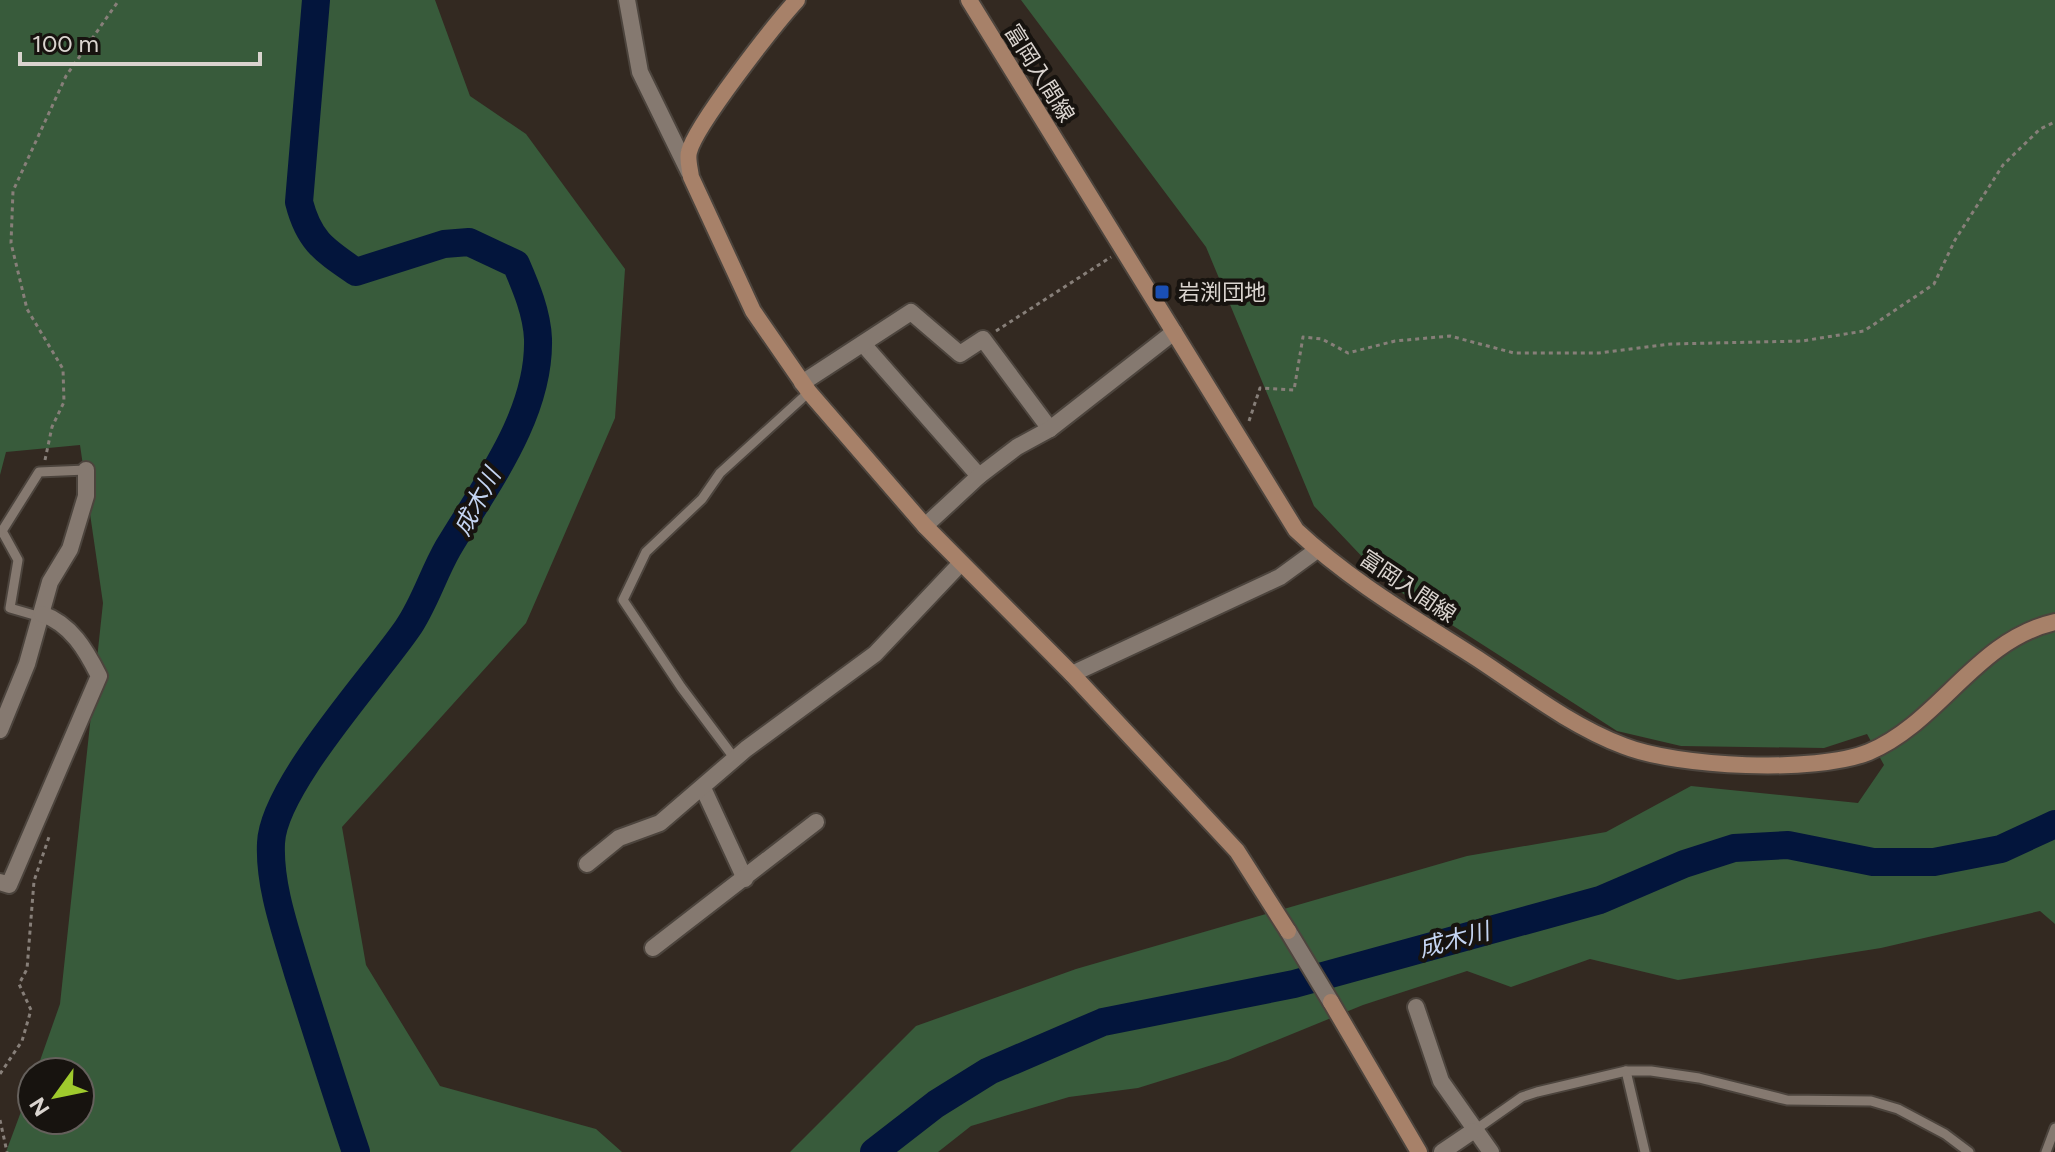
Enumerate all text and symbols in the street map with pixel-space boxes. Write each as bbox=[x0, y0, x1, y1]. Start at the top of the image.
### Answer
scale bar bbox=[20, 16, 260, 66]
street label: 富岡入間線 bbox=[999, 19, 1080, 127]
text: 100 m bbox=[32, 29, 99, 58]
place label: 岩渕団地 bbox=[1178, 279, 1266, 306]
marker: 岩渕団地 bbox=[1153, 283, 1171, 301]
water label: 成木川 bbox=[447, 461, 508, 540]
street label: 富岡入間線 bbox=[1355, 544, 1461, 628]
water label: 成木川 bbox=[1415, 915, 1495, 963]
north arrow bbox=[16, 1056, 96, 1136]
text: N bbox=[24, 1092, 56, 1121]

